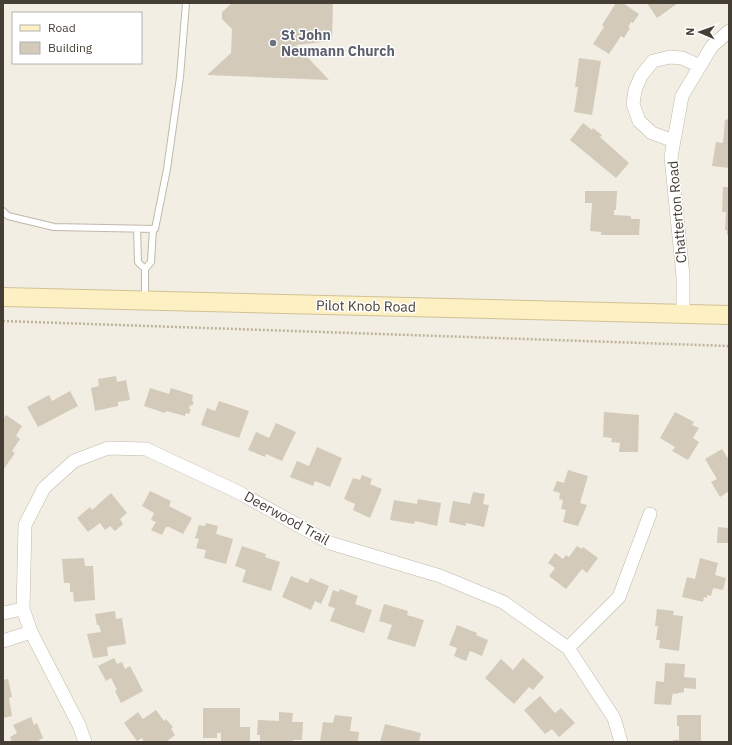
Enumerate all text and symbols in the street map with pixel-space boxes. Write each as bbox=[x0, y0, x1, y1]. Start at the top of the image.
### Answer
legend bbox=[12, 12, 142, 64]
north arrow bbox=[680, 12, 720, 52]
text: Road bbox=[48, 20, 76, 35]
place label: St John Neumann Church bbox=[281, 26, 395, 60]
text: N bbox=[683, 27, 697, 36]
marker: St John Neumann Church bbox=[268, 38, 278, 48]
text: Building bbox=[48, 40, 93, 55]
street label: Chatterton Road bbox=[664, 160, 690, 264]
street label: Pilot Knob Road bbox=[316, 296, 416, 316]
street label: Deerwood Trail bbox=[241, 487, 333, 549]

